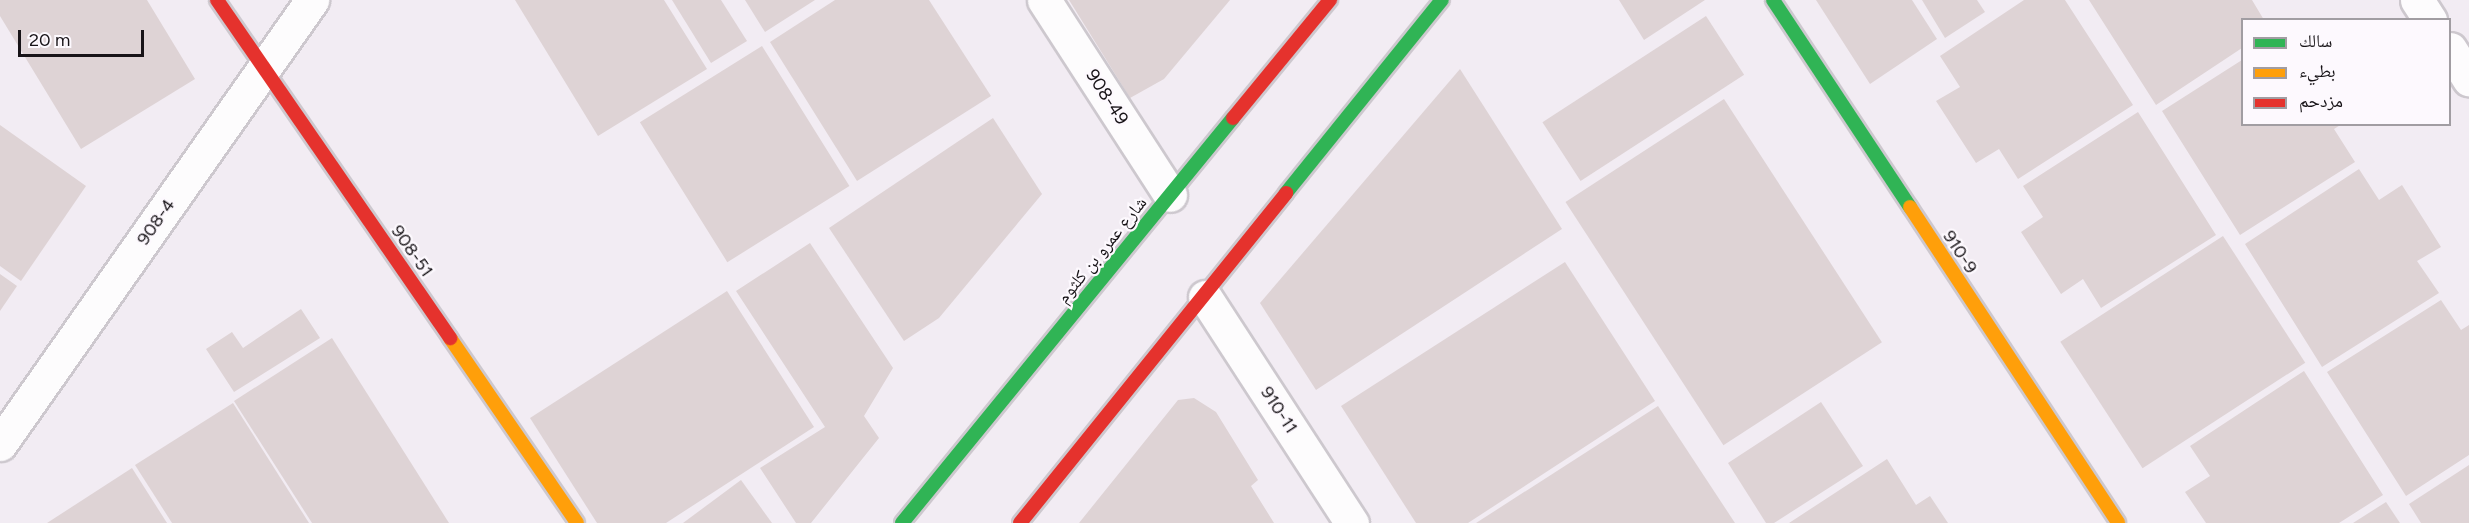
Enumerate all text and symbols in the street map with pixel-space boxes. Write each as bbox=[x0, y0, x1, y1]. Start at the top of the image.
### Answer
scale bar bbox=[21, 18, 147, 56]
legend bbox=[2241, 18, 2451, 126]
text: 20 m bbox=[29, 29, 70, 51]
text: سالك bbox=[2299, 30, 2332, 52]
text: بطيء bbox=[2299, 60, 2336, 82]
street label: 908-49 bbox=[1081, 65, 1133, 129]
text: مزدحم bbox=[2299, 90, 2343, 112]
street label: شارع عمرو بن كلثوم bbox=[1052, 192, 1152, 308]
street label: 908-4 bbox=[132, 195, 180, 249]
street label: 908-51 bbox=[386, 221, 438, 281]
street label: 910-9 bbox=[1938, 226, 1982, 278]
street label: 910-11 bbox=[1256, 383, 1302, 437]

